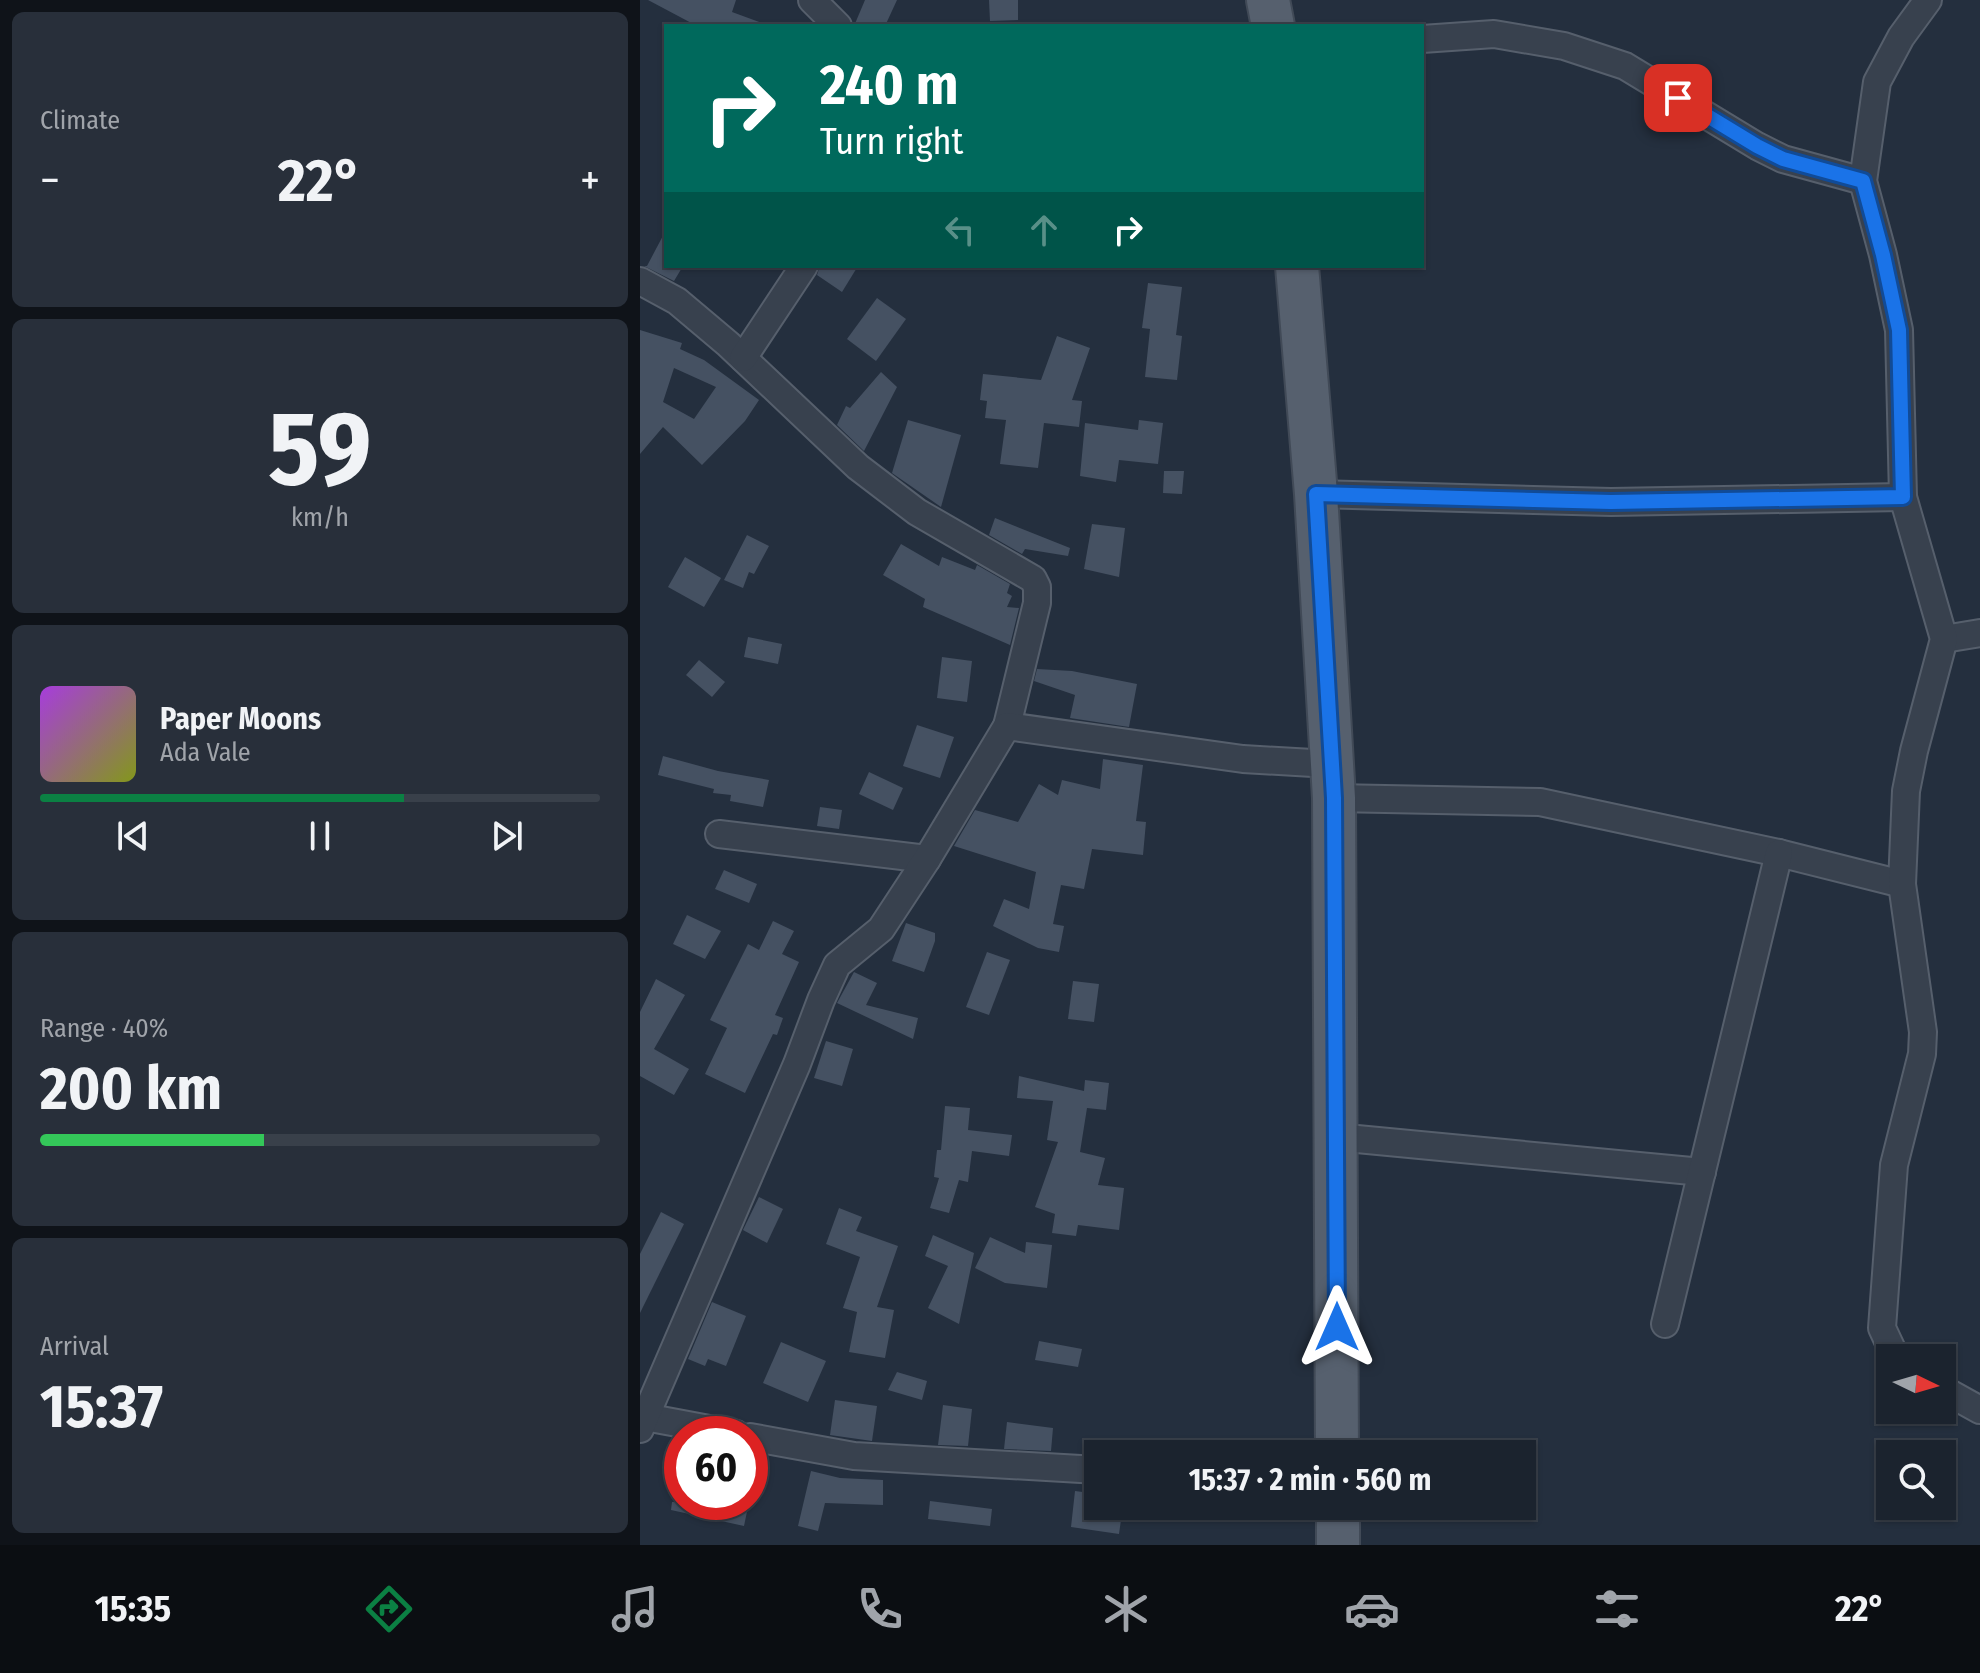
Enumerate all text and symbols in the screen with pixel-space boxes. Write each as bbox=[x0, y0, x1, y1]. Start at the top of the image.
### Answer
text: 240 m bbox=[820, 52, 959, 119]
icon: right bbox=[688, 56, 792, 160]
pin bbox=[1644, 64, 1712, 132]
icon: arrive bbox=[1656, 76, 1700, 120]
text: Climate bbox=[40, 105, 120, 136]
text: Turn right bbox=[820, 120, 963, 164]
text: 22° bbox=[278, 145, 362, 217]
text: − bbox=[40, 154, 60, 207]
text: + bbox=[580, 154, 600, 207]
icon: left bbox=[938, 208, 982, 252]
icon: ahead bbox=[1022, 208, 1066, 252]
icon: right bbox=[1106, 208, 1150, 252]
text: 59 bbox=[268, 387, 372, 512]
text: km/h bbox=[291, 502, 349, 533]
text: Paper Moons bbox=[160, 701, 321, 737]
text: Ada Vale bbox=[160, 737, 251, 768]
icon: previous bbox=[111, 814, 155, 858]
icon: pause bbox=[298, 814, 342, 858]
icon: next bbox=[485, 814, 529, 858]
text: Range · 40% bbox=[40, 1013, 168, 1044]
text: 200 km bbox=[40, 1053, 222, 1125]
position arrow bbox=[1295, 1285, 1379, 1369]
text: Arrival bbox=[40, 1331, 109, 1362]
north arrow bbox=[1876, 1344, 1956, 1424]
map controls bbox=[1876, 1344, 1956, 1520]
text: 15:37 bbox=[40, 1371, 163, 1443]
speed limit sign: 60 bbox=[664, 1416, 768, 1520]
button: search bbox=[1876, 1440, 1956, 1520]
text: 15:37 · 2 min · 560 m bbox=[1189, 1462, 1431, 1498]
icon: directions bbox=[361, 1581, 417, 1637]
icon: music bbox=[607, 1581, 663, 1637]
icon: phone bbox=[852, 1581, 908, 1637]
icon: climate bbox=[1098, 1581, 1154, 1637]
icon: car bbox=[1344, 1581, 1400, 1637]
icon: filters bbox=[1589, 1581, 1645, 1637]
text: 15:35 bbox=[95, 1587, 171, 1631]
text: 22° bbox=[1835, 1587, 1885, 1631]

